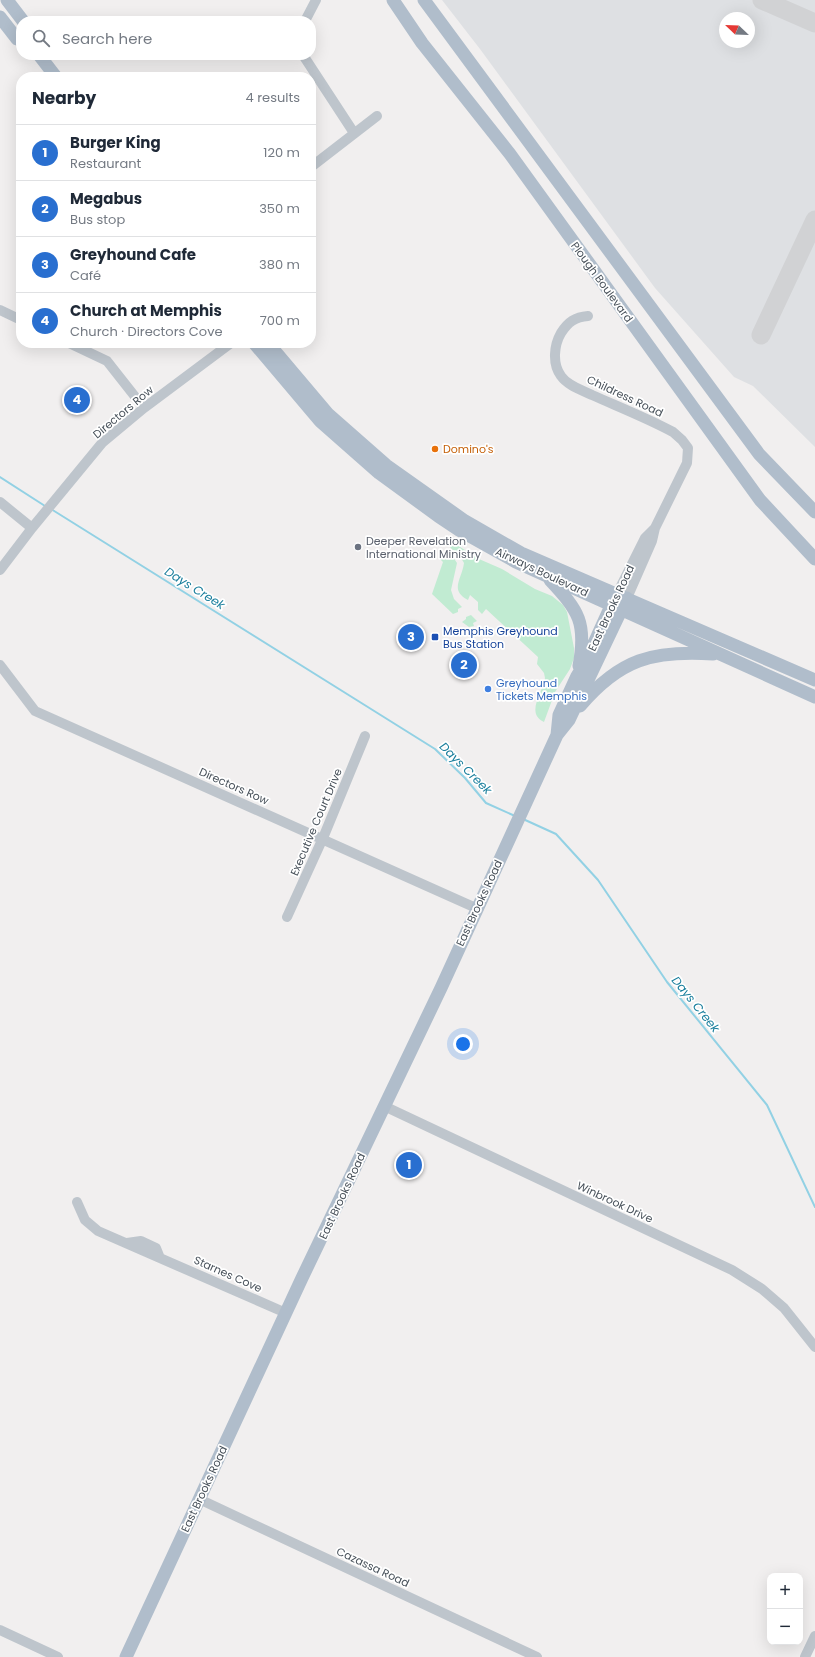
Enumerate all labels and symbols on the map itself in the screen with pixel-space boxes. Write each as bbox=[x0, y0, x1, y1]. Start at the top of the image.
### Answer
north arrow bbox=[719, 12, 755, 48]
street label: Plough Boulevard bbox=[567, 238, 637, 326]
street label: Childress Road bbox=[584, 371, 666, 421]
street label: Directors Row bbox=[89, 382, 157, 442]
pin: 4 bbox=[64, 385, 90, 415]
place label: Domino's bbox=[443, 441, 494, 457]
marker: Domino's bbox=[430, 444, 440, 454]
place label: Deeper Revelation International Ministry bbox=[366, 533, 482, 562]
marker: Deeper Revelation International Ministry bbox=[353, 542, 363, 552]
street label: Airways Boulevard bbox=[493, 543, 591, 601]
street label: East Brooks Road bbox=[584, 562, 638, 654]
water label: Days Creek bbox=[162, 563, 229, 614]
pin: 3 bbox=[398, 622, 424, 652]
place label: Memphis Greyhound Bus Station bbox=[443, 623, 558, 652]
marker: Memphis Greyhound Bus Station bbox=[430, 632, 440, 642]
pin: 2 bbox=[451, 650, 477, 680]
place label: Greyhound Tickets Memphis bbox=[496, 675, 587, 704]
marker: Greyhound Tickets Memphis bbox=[483, 684, 493, 694]
water label: Days Creek bbox=[436, 738, 497, 799]
street label: Directors Row bbox=[197, 764, 271, 808]
street label: Executive Court Drive bbox=[286, 766, 346, 878]
street label: East Brooks Road bbox=[452, 857, 506, 949]
water label: Days Creek bbox=[668, 972, 725, 1036]
your location bbox=[453, 1034, 473, 1054]
street label: East Brooks Road bbox=[315, 1150, 369, 1242]
pin: 1 bbox=[396, 1150, 422, 1180]
street label: Winbrook Drive bbox=[574, 1177, 656, 1227]
street label: Starnes Cove bbox=[191, 1252, 265, 1296]
street label: East Brooks Road bbox=[177, 1443, 231, 1535]
street label: Cazassa Road bbox=[334, 1543, 412, 1591]

